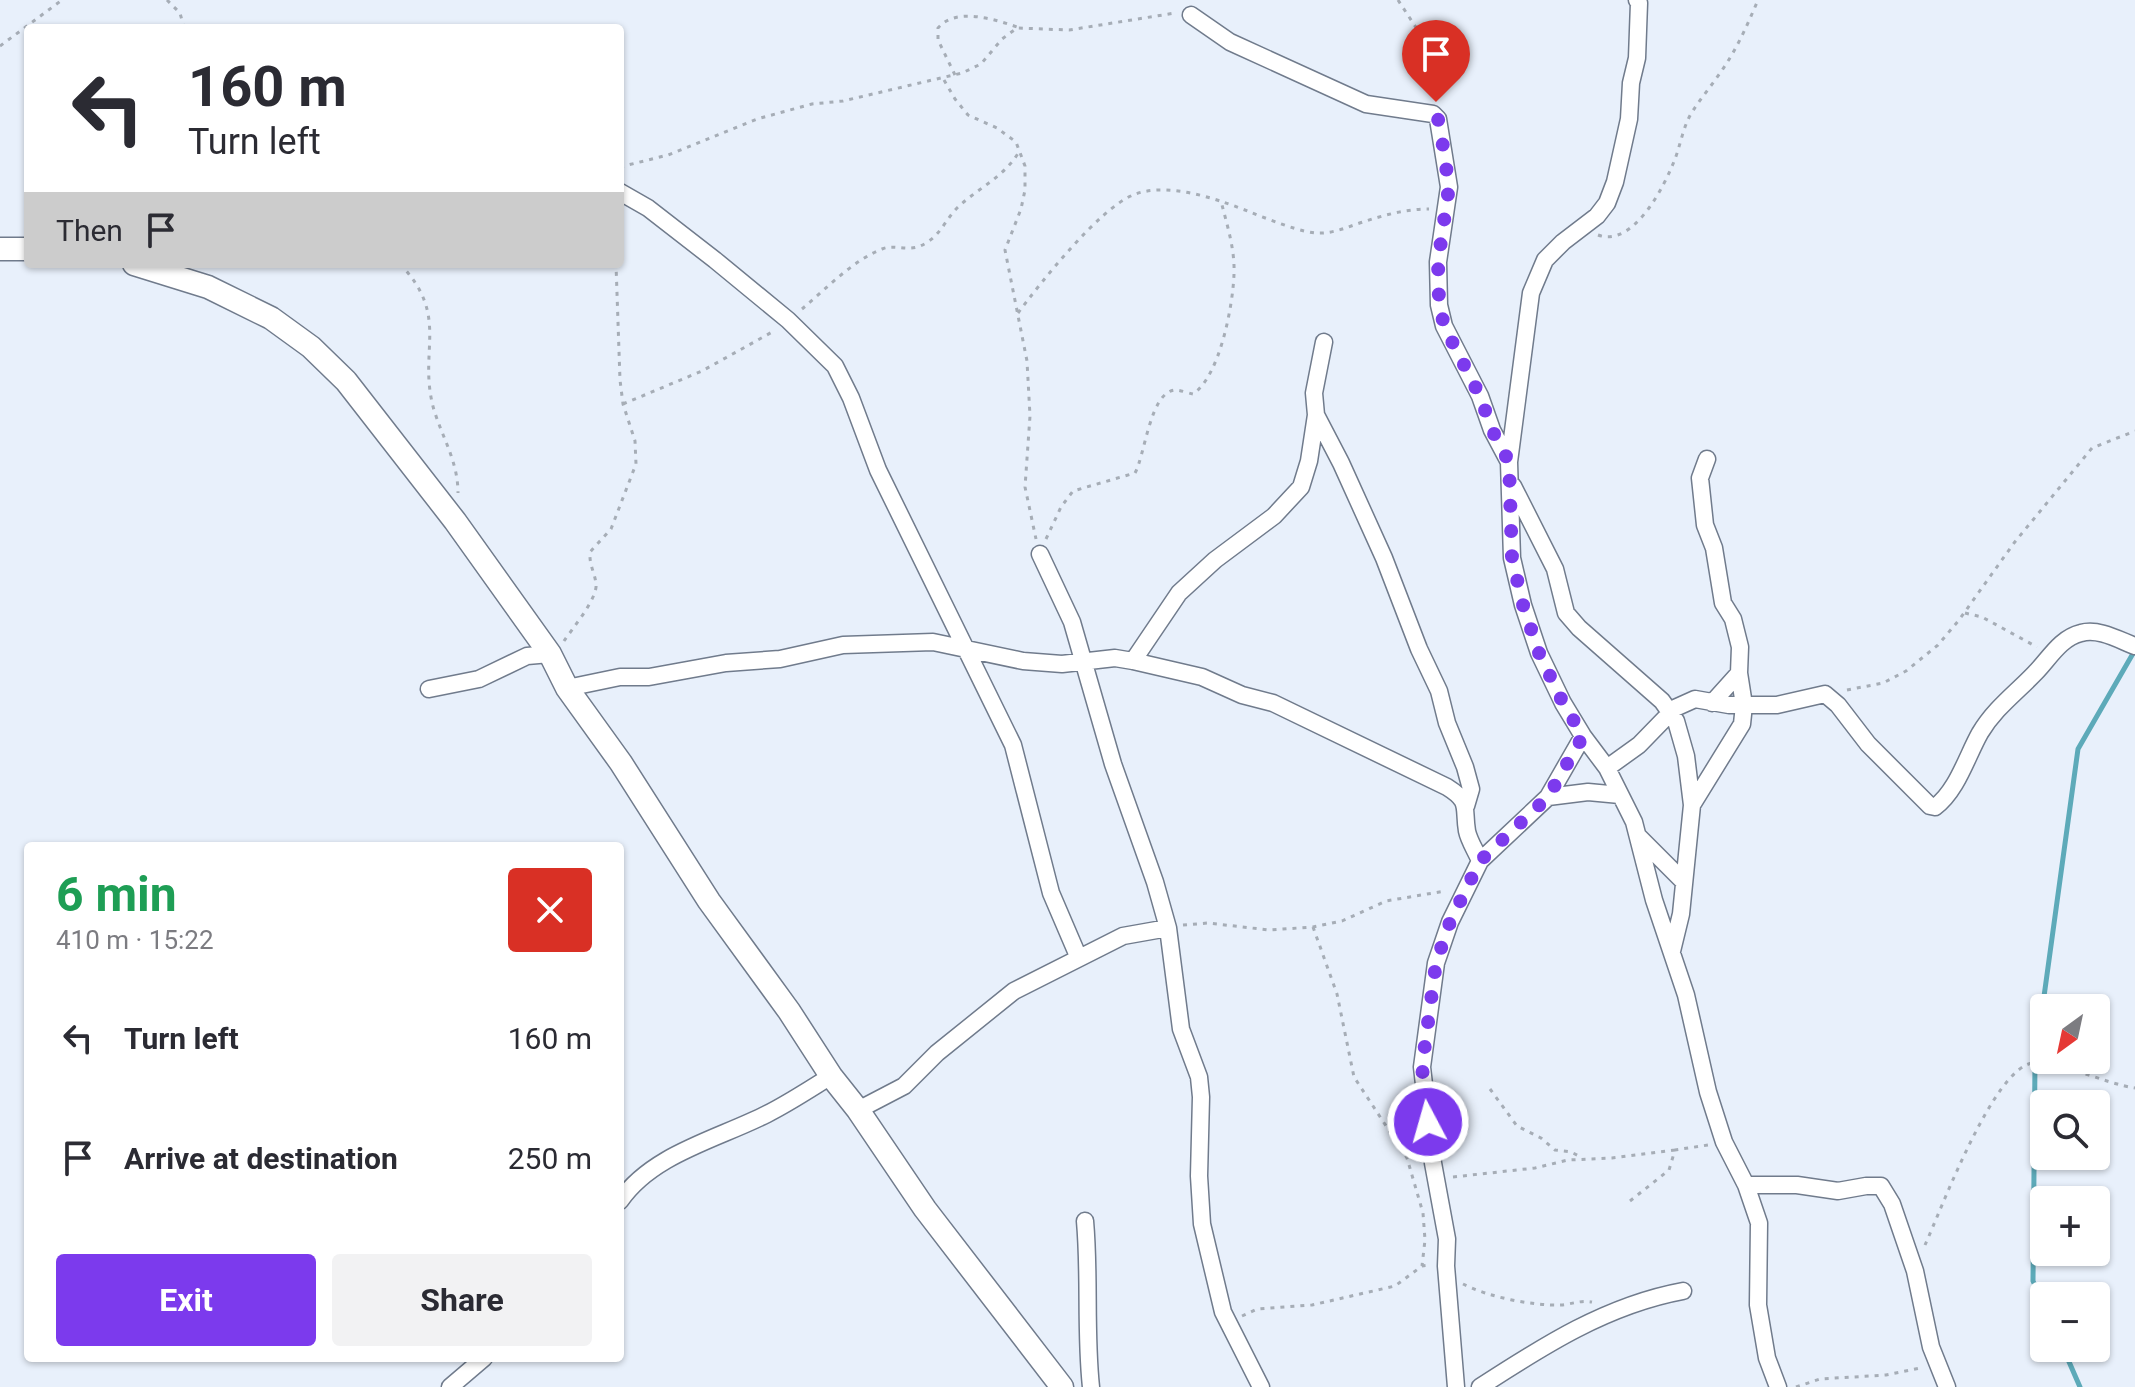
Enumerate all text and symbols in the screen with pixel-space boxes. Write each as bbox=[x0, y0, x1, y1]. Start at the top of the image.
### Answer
pin bbox=[1402, 20, 1470, 102]
icon: arrive bbox=[1414, 32, 1458, 76]
text: 160 m bbox=[188, 54, 347, 120]
icon: left bbox=[56, 56, 160, 160]
text: Turn left bbox=[188, 121, 321, 163]
icon: arrive bbox=[139, 208, 183, 252]
text: Then bbox=[56, 213, 123, 248]
text: 6 min bbox=[56, 866, 177, 923]
button: close bbox=[508, 868, 592, 952]
text: 410 m · 15:22 bbox=[56, 925, 214, 955]
north arrow bbox=[2030, 994, 2110, 1074]
map controls bbox=[2030, 994, 2110, 1362]
icon: left bbox=[56, 1016, 100, 1060]
text: Turn left bbox=[124, 1021, 239, 1056]
text: 160 m bbox=[508, 1021, 592, 1056]
position arrow bbox=[1386, 1080, 1470, 1164]
button: search bbox=[2030, 1090, 2110, 1170]
icon: arrive bbox=[56, 1136, 100, 1180]
text: Arrive at destination bbox=[124, 1141, 398, 1176]
text: 250 m bbox=[508, 1141, 592, 1176]
button: + bbox=[2030, 1186, 2110, 1266]
button: Exit bbox=[56, 1254, 316, 1346]
button: Share bbox=[332, 1254, 592, 1346]
button: − bbox=[2030, 1282, 2110, 1362]

